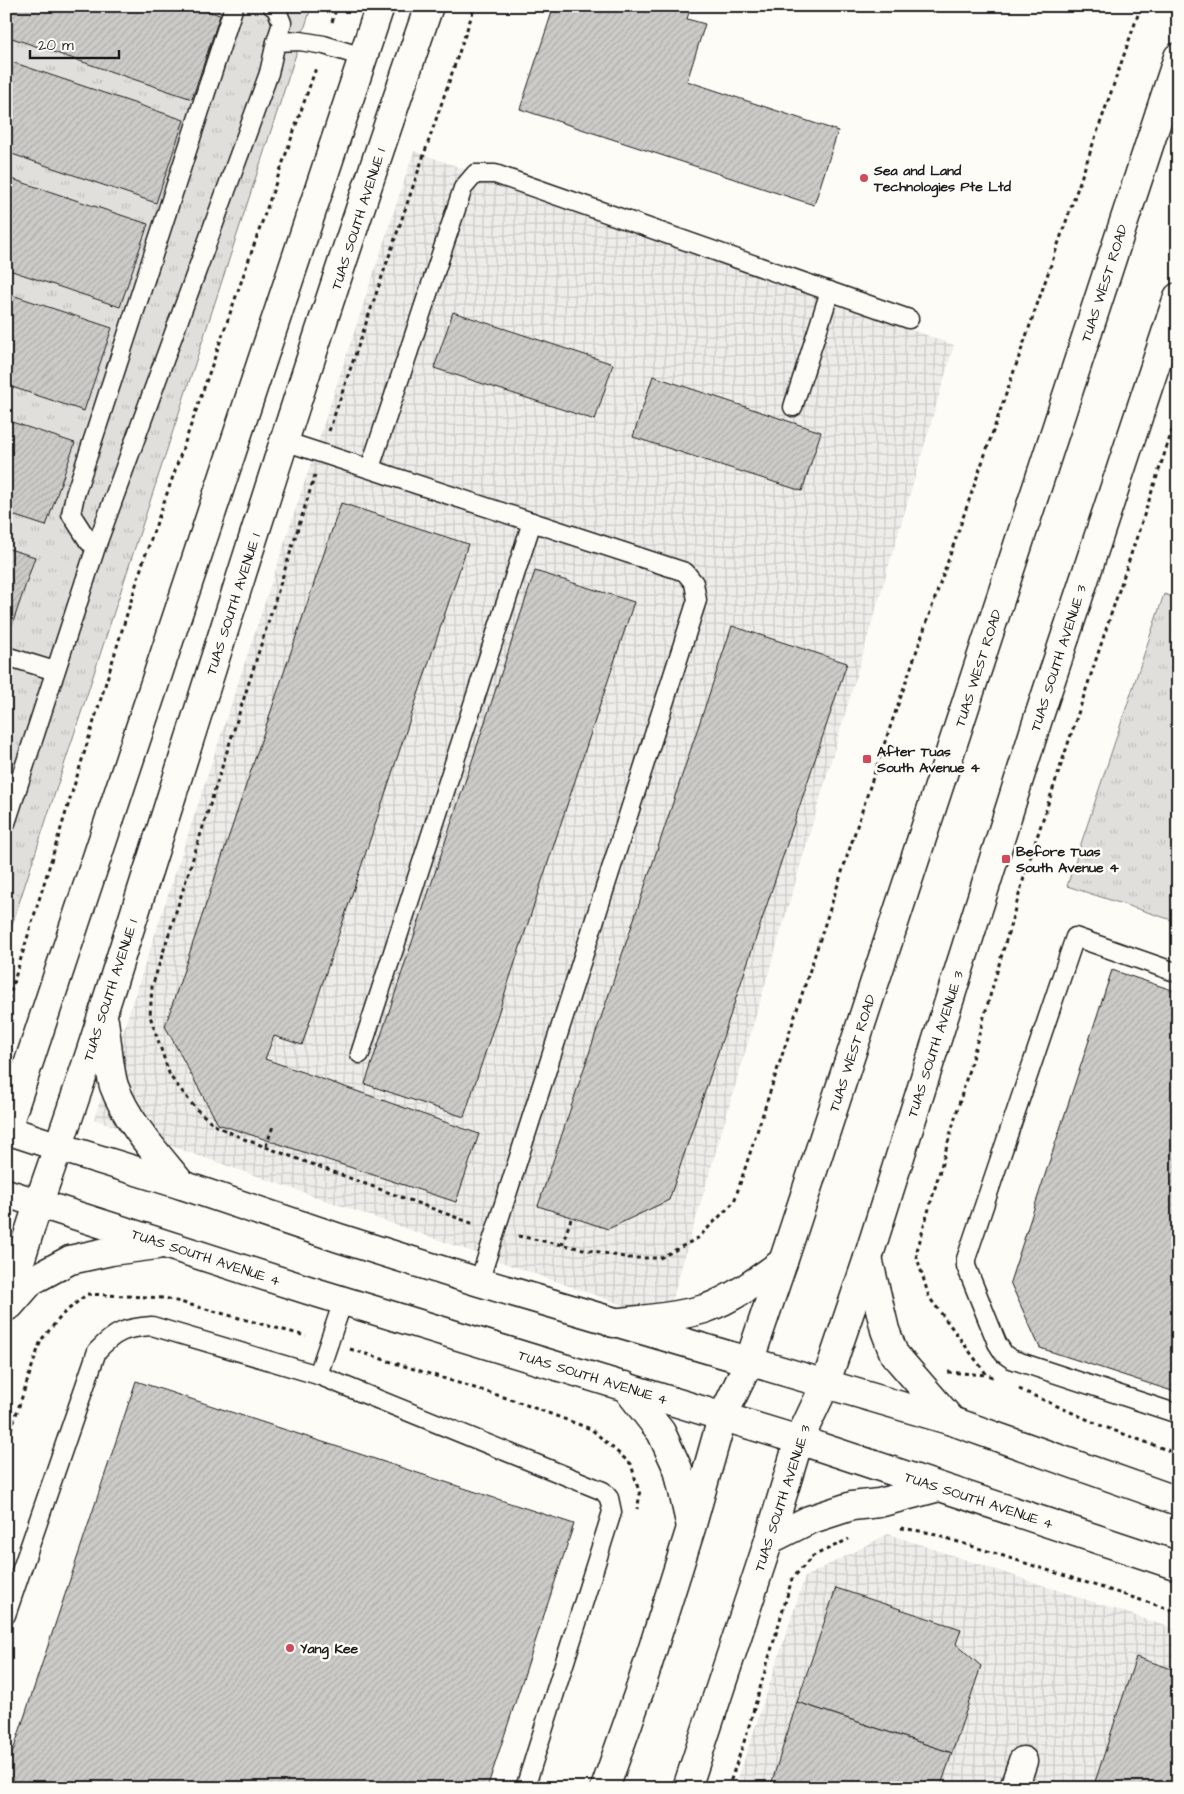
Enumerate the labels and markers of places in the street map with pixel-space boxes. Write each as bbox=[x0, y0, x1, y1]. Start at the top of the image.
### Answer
place label: Sea and Land Technologies Pte Ltd bbox=[873, 161, 1012, 198]
marker: Sea and Land Technologies Pte Ltd bbox=[858, 172, 870, 184]
place label: After Tuas South Avenue 4 bbox=[876, 742, 980, 778]
marker: After Tuas South Avenue 4 bbox=[861, 753, 873, 765]
place label: Before Tuas South Avenue 4 bbox=[1015, 842, 1119, 878]
marker: Before Tuas South Avenue 4 bbox=[1000, 853, 1012, 865]
place label: Yang Kee bbox=[300, 1639, 358, 1660]
marker: Yang Kee bbox=[284, 1642, 296, 1654]

